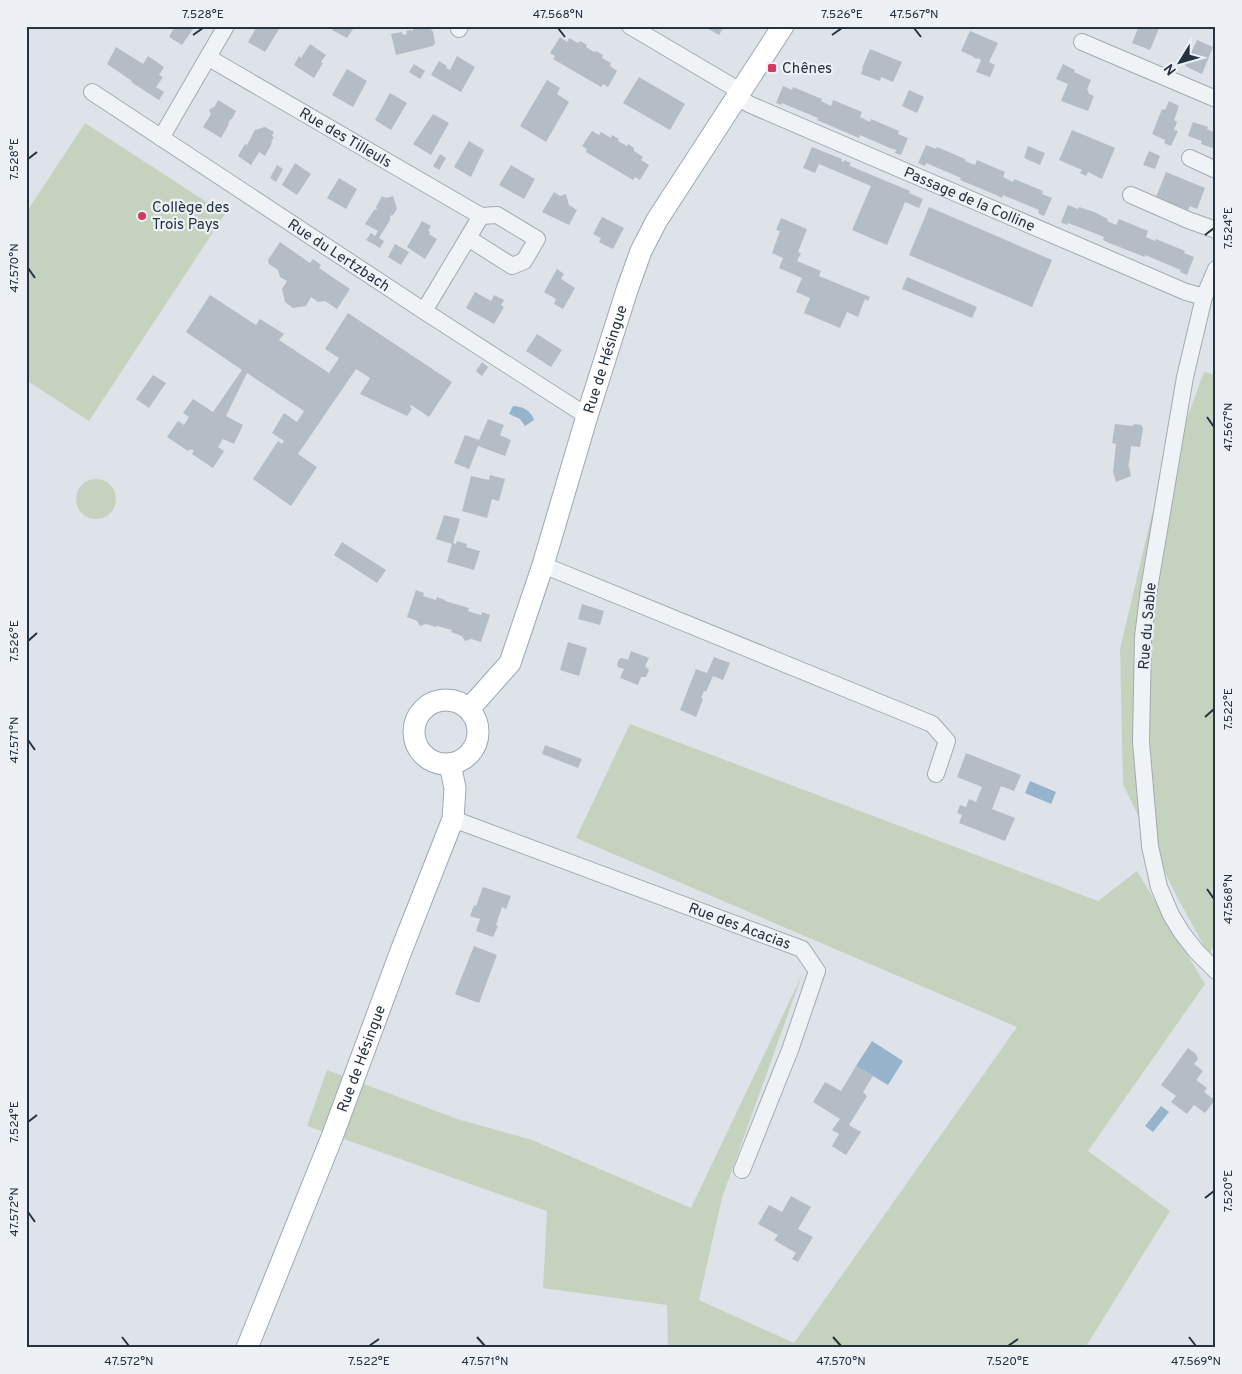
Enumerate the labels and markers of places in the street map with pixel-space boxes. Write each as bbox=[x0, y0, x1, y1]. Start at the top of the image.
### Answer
place label: Chênes bbox=[782, 60, 832, 79]
marker: Chênes bbox=[766, 62, 778, 74]
place label: Collège des Trois Pays bbox=[152, 199, 229, 235]
marker: Collège des Trois Pays bbox=[136, 210, 148, 222]

